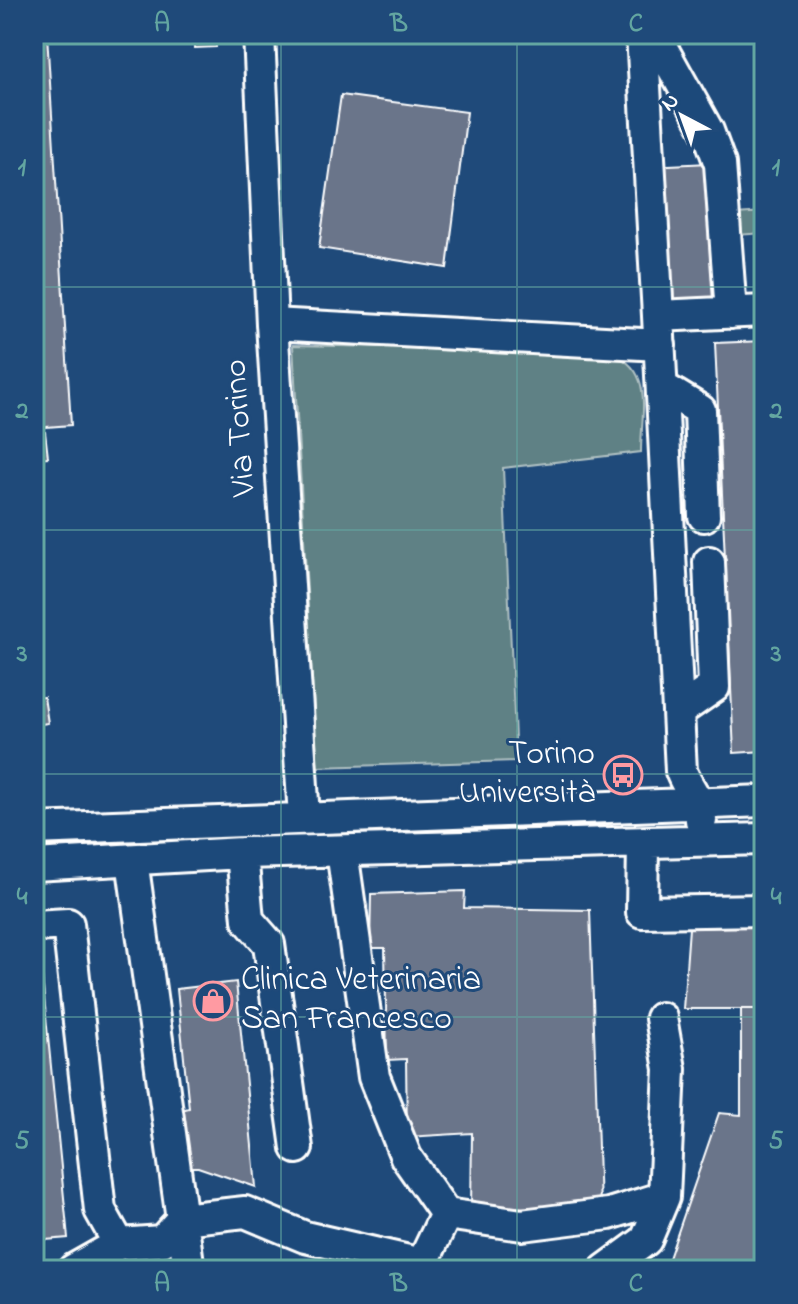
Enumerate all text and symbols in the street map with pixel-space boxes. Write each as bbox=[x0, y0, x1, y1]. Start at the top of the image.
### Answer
text: A bbox=[154, 6, 170, 44]
text: B bbox=[389, 6, 408, 44]
text: C bbox=[629, 6, 643, 44]
north arrow bbox=[642, 76, 722, 156]
text: N bbox=[655, 86, 687, 120]
text: 1 bbox=[18, 150, 27, 188]
text: 1 bbox=[772, 150, 781, 188]
street label: Via Torino bbox=[211, 358, 271, 499]
text: 2 bbox=[15, 393, 29, 431]
text: 2 bbox=[769, 393, 783, 431]
text: 3 bbox=[16, 636, 28, 674]
text: 3 bbox=[770, 636, 782, 674]
place label: Torino Università bbox=[459, 730, 595, 819]
bus stop icon: Torino Università bbox=[602, 754, 644, 796]
text: 4 bbox=[17, 879, 28, 917]
text: 4 bbox=[771, 879, 782, 917]
place label: Clinica Veterinaria San Francesco bbox=[241, 956, 481, 1045]
shop icon: Clinica Veterinaria San Francesco bbox=[192, 980, 234, 1022]
text: 5 bbox=[15, 1123, 30, 1161]
text: 5 bbox=[769, 1123, 784, 1161]
text: A bbox=[154, 1266, 170, 1304]
text: B bbox=[389, 1266, 408, 1304]
text: C bbox=[629, 1266, 643, 1304]

